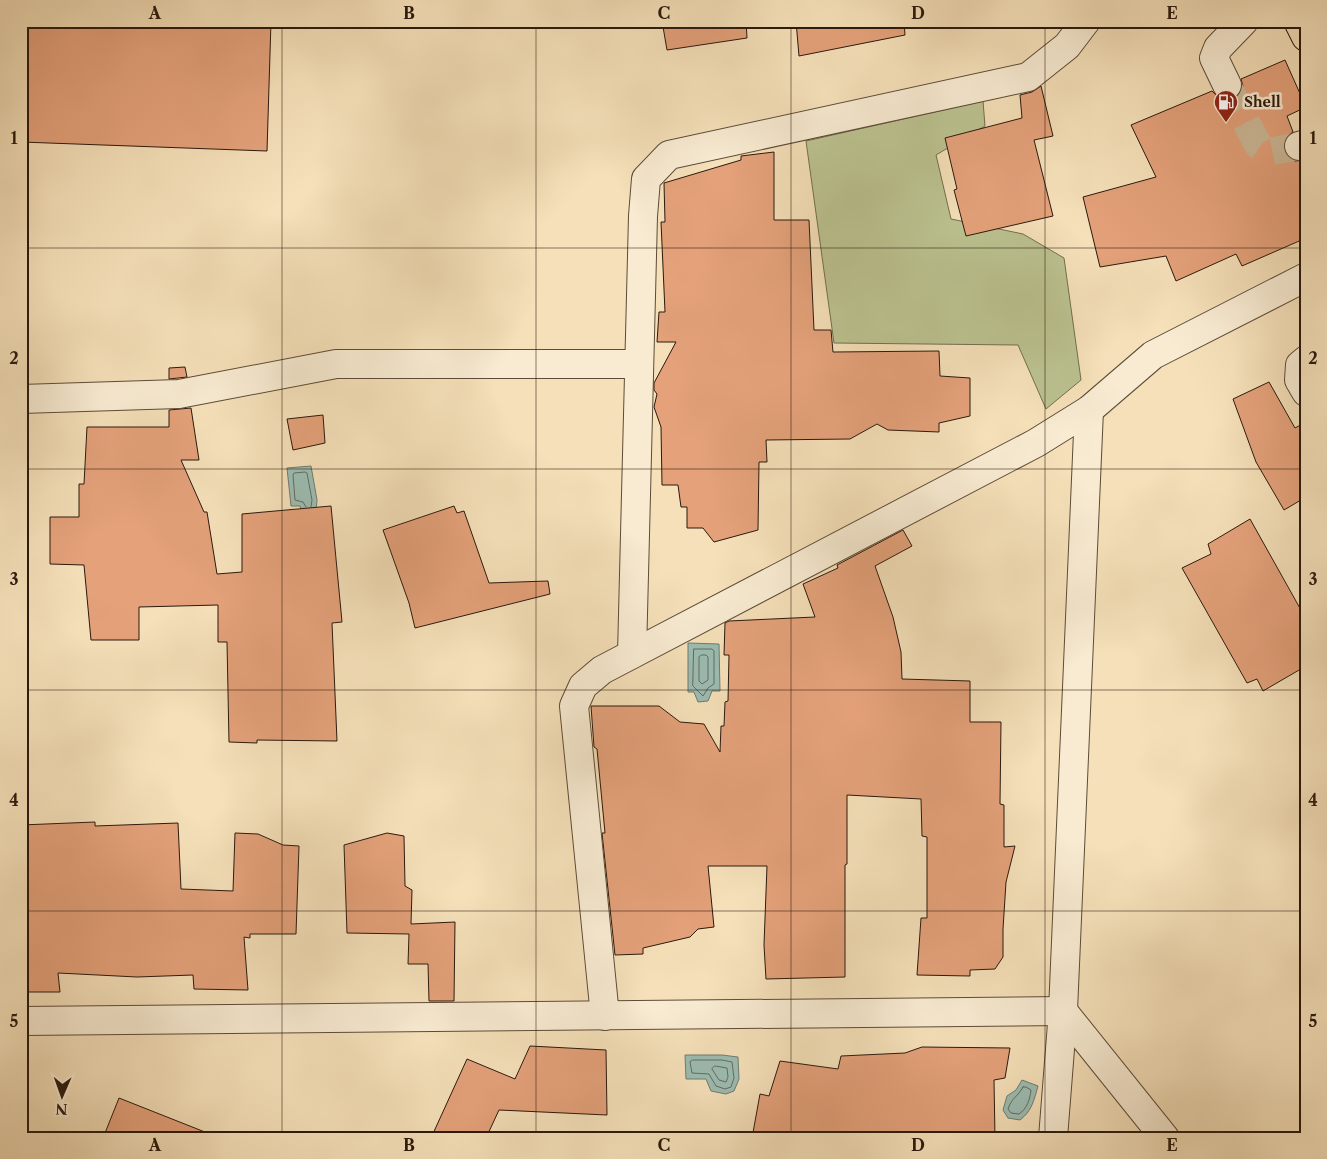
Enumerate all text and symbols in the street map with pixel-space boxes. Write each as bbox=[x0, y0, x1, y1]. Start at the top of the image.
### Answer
text: A bbox=[148, 3, 162, 23]
text: B bbox=[403, 3, 415, 23]
text: C bbox=[658, 3, 670, 23]
text: D bbox=[911, 3, 925, 23]
text: E bbox=[1166, 3, 1178, 23]
fuel station icon: Shell bbox=[1213, 89, 1239, 123]
place label: Shell bbox=[1244, 93, 1281, 111]
text: 1 bbox=[10, 128, 18, 148]
text: 1 bbox=[1309, 128, 1317, 148]
text: 2 bbox=[9, 348, 19, 368]
text: 2 bbox=[1308, 348, 1318, 368]
text: 3 bbox=[9, 569, 19, 589]
text: 3 bbox=[1308, 569, 1318, 589]
text: 4 bbox=[9, 790, 19, 810]
text: 4 bbox=[1308, 790, 1318, 810]
text: 5 bbox=[10, 1011, 19, 1031]
text: 5 bbox=[1309, 1011, 1318, 1031]
north arrow bbox=[38, 1072, 88, 1122]
text: N bbox=[55, 1100, 68, 1118]
text: A bbox=[148, 1135, 162, 1155]
text: B bbox=[403, 1135, 415, 1155]
text: C bbox=[658, 1135, 670, 1155]
text: D bbox=[911, 1135, 925, 1155]
text: E bbox=[1166, 1135, 1178, 1155]

